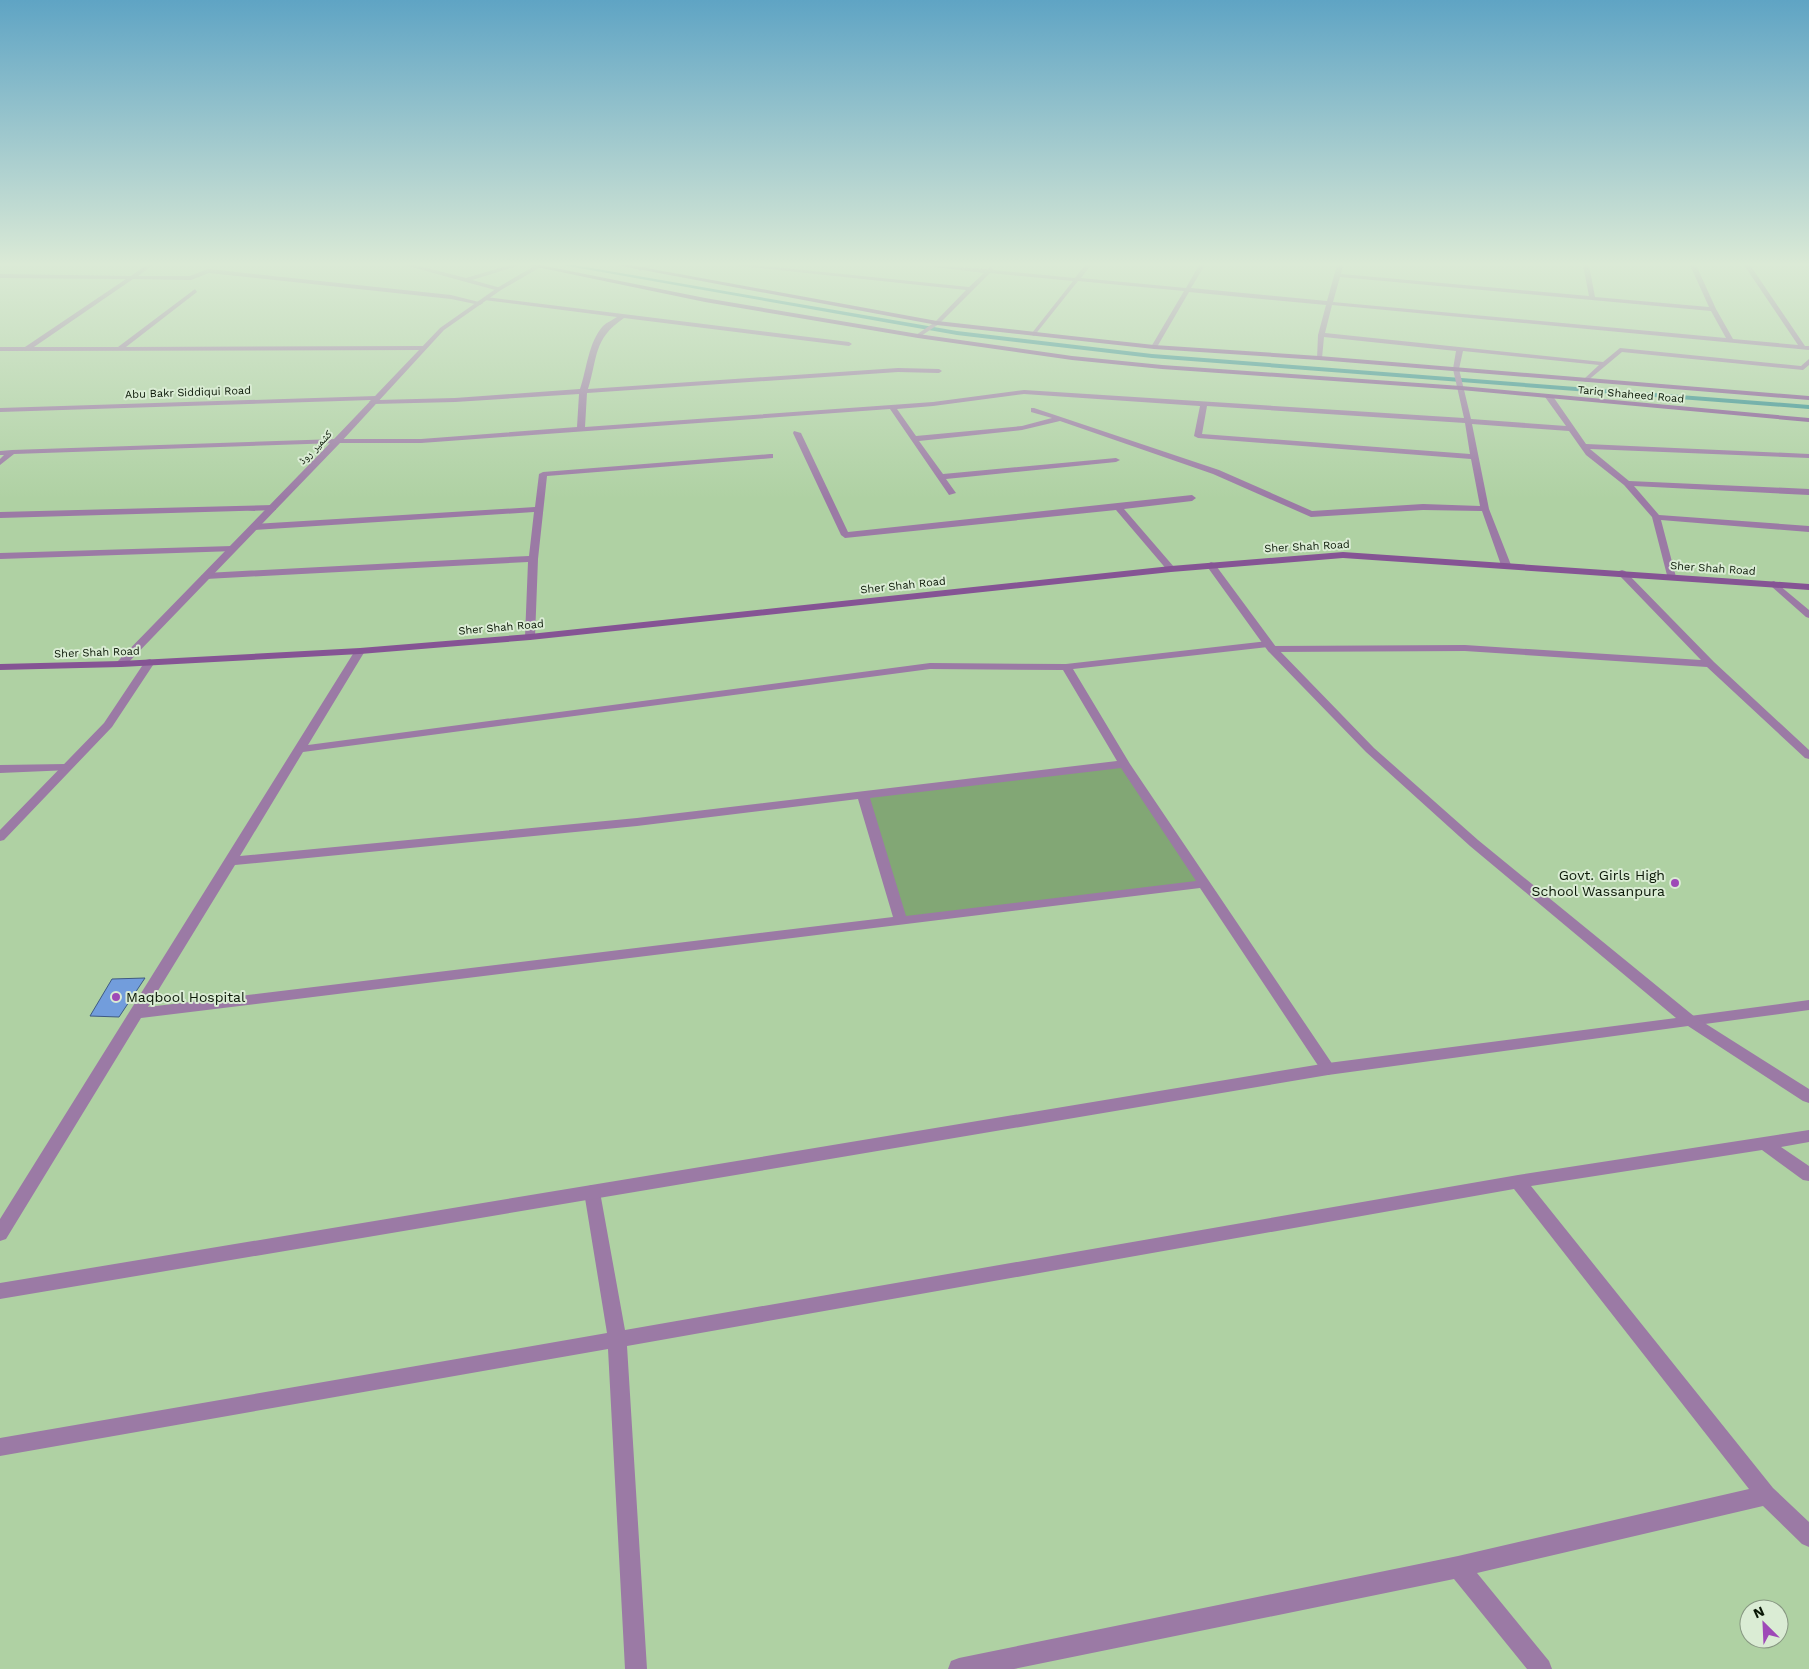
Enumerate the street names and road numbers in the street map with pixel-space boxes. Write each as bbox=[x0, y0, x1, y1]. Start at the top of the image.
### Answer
street label: Tariq Shaheed Road bbox=[1577, 383, 1685, 406]
street label: Abu Bakr Siddiqui Road bbox=[125, 384, 251, 401]
street label: کشمیر روڈ bbox=[296, 427, 335, 467]
street label: Sher Shah Road bbox=[1264, 538, 1350, 555]
street label: Sher Shah Road bbox=[1670, 559, 1756, 578]
street label: Sher Shah Road bbox=[860, 575, 946, 596]
street label: Sher Shah Road bbox=[458, 617, 544, 638]
street label: Sher Shah Road bbox=[54, 645, 140, 660]

